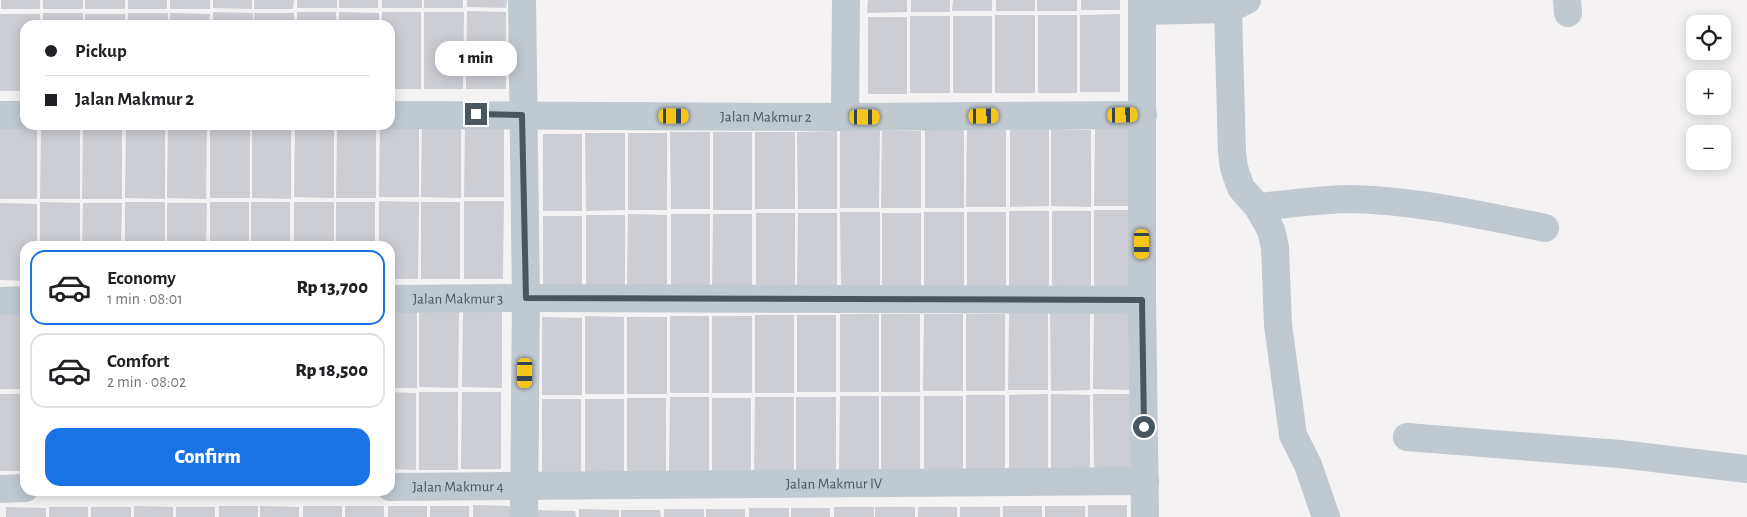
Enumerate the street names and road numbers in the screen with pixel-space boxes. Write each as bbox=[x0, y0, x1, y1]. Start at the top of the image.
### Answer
street label: Jalan Makmur 2 bbox=[720, 109, 812, 125]
street label: Jalan Makmur 3 bbox=[413, 291, 503, 307]
street label: Jalan Makmur IV bbox=[786, 476, 883, 492]
street label: Jalan Makmur 4 bbox=[412, 479, 504, 495]

